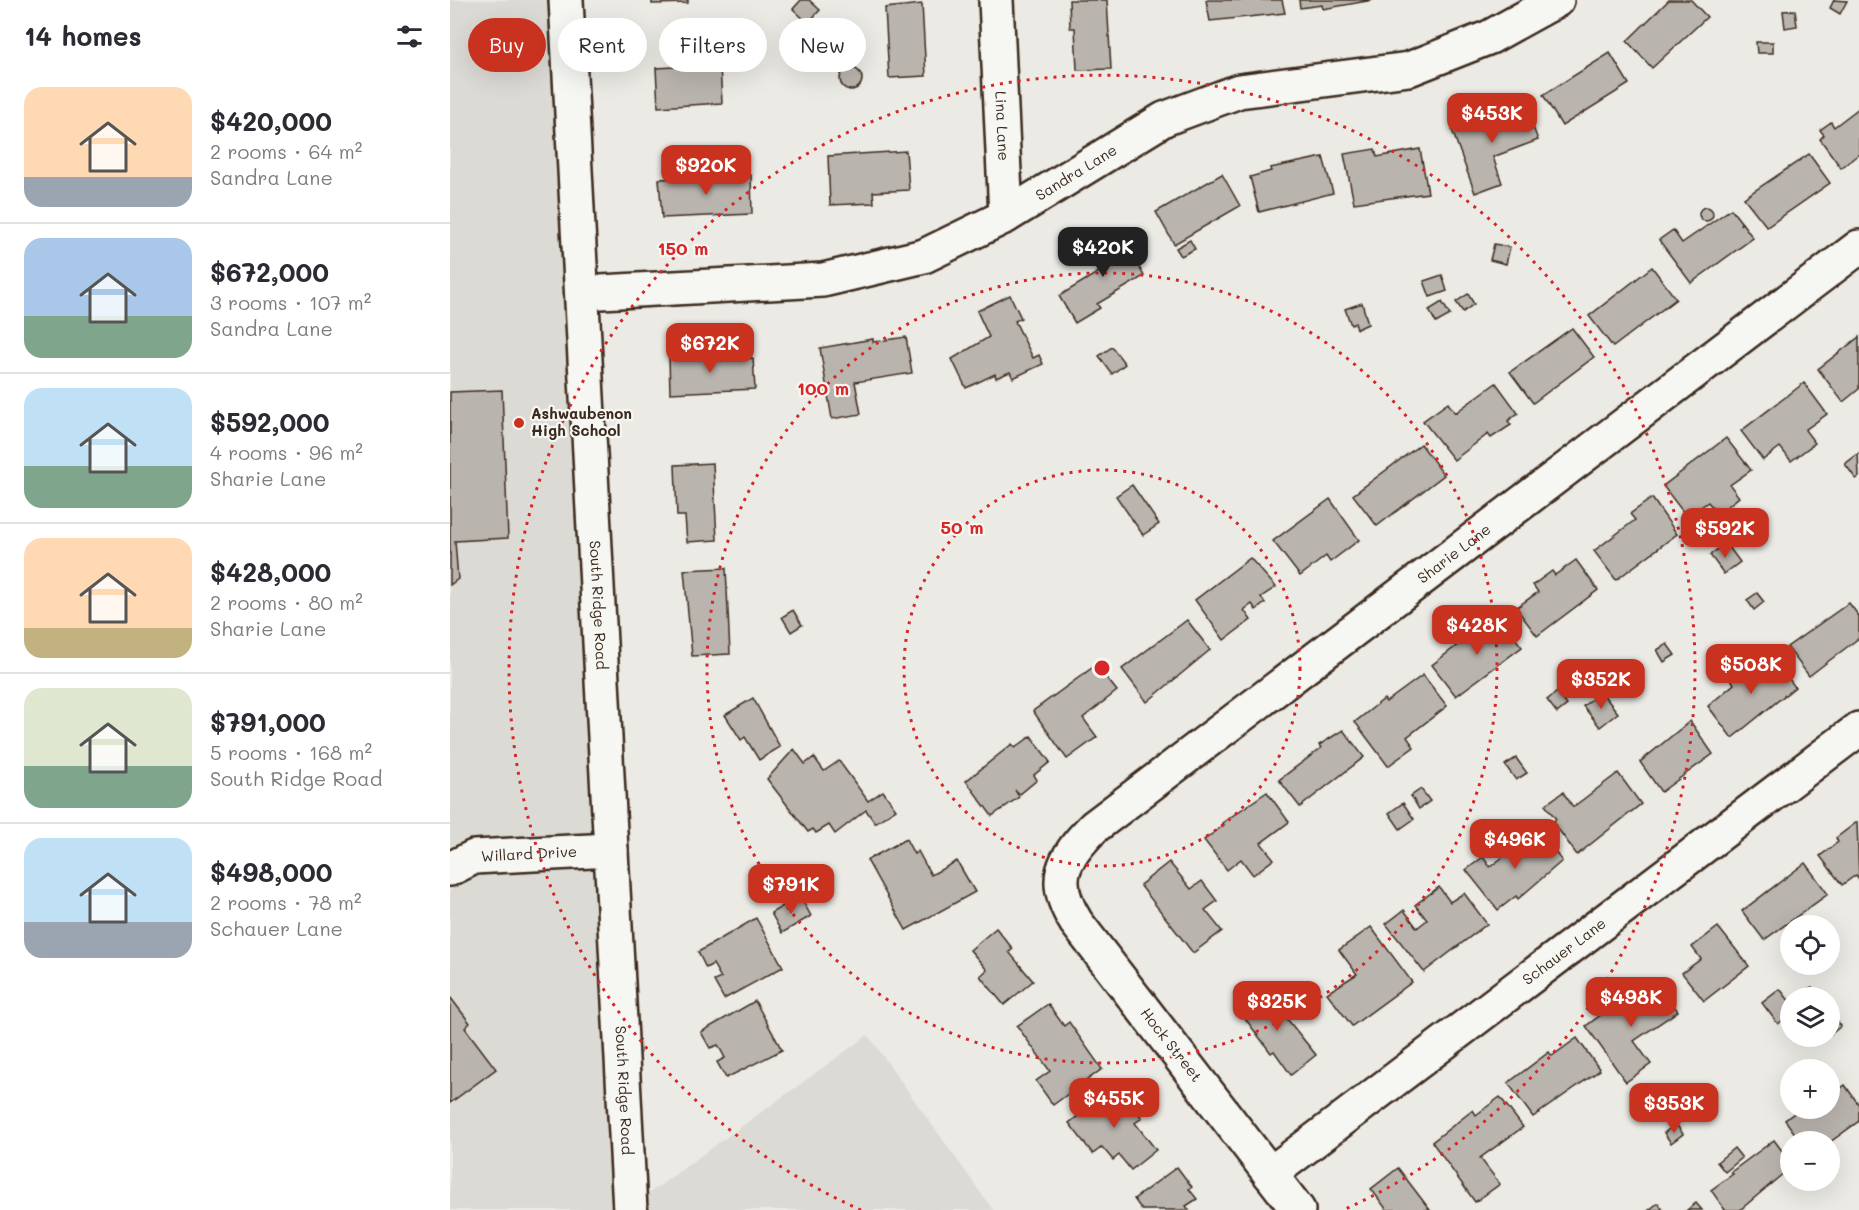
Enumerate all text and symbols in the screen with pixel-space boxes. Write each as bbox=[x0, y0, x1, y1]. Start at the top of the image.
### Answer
chip: Buy bbox=[468, 18, 546, 72]
chip: Rent bbox=[558, 18, 647, 72]
chip: Filters bbox=[659, 18, 767, 72]
chip: New bbox=[779, 18, 866, 72]
text: 14 homes bbox=[24, 19, 142, 53]
icon: filters bbox=[393, 20, 426, 53]
street label: Lina Lane bbox=[991, 90, 1014, 161]
pin: $453K bbox=[1450, 93, 1534, 144]
text: $453K bbox=[1461, 99, 1523, 125]
text: $420,000 bbox=[210, 104, 332, 138]
icon: home bbox=[72, 111, 144, 183]
text: 2 rooms · 64 m² bbox=[210, 138, 362, 164]
street label: Sandra Lane bbox=[1031, 139, 1120, 205]
pin: $920K bbox=[664, 145, 748, 196]
text: $920K bbox=[675, 151, 737, 177]
text: Sandra Lane bbox=[210, 164, 333, 190]
pin: $420K bbox=[1061, 227, 1145, 278]
text: $420K bbox=[1072, 233, 1134, 259]
text: 150 m bbox=[658, 236, 708, 260]
text: $672,000 bbox=[210, 255, 329, 289]
icon: home bbox=[72, 262, 144, 334]
text: 3 rooms · 107 m² bbox=[210, 289, 371, 315]
text: Sandra Lane bbox=[210, 315, 333, 341]
pin: $672K bbox=[668, 323, 752, 374]
text: $672K bbox=[680, 329, 740, 355]
text: 100 m bbox=[797, 376, 849, 400]
place label: Ashwaubenon High School bbox=[531, 403, 632, 440]
text: $592,000 bbox=[210, 405, 330, 439]
icon: home bbox=[72, 412, 144, 484]
marker: Ashwaubenon High School bbox=[512, 416, 526, 430]
text: 4 rooms · 96 m² bbox=[210, 439, 363, 465]
text: Sharie Lane bbox=[210, 465, 326, 491]
pin: $592K bbox=[1683, 508, 1767, 559]
text: $592K bbox=[1695, 514, 1755, 540]
text: 50 m bbox=[941, 515, 983, 539]
street label: Sharie Lane bbox=[1413, 519, 1494, 587]
street label: South Ridge Road bbox=[586, 540, 612, 670]
text: $428,000 bbox=[210, 555, 331, 589]
icon: home bbox=[72, 562, 144, 634]
text: 2 rooms · 80 m² bbox=[210, 589, 363, 615]
pin: $428K bbox=[1435, 605, 1519, 656]
text: $428K bbox=[1446, 611, 1508, 637]
text: Sharie Lane bbox=[210, 615, 326, 641]
pin: $508K bbox=[1709, 644, 1793, 695]
text: $508K bbox=[1720, 650, 1782, 676]
centre of rings bbox=[1092, 658, 1112, 678]
pin: $352K bbox=[1559, 659, 1643, 710]
text: $352K bbox=[1571, 665, 1631, 691]
text: $791,000 bbox=[210, 705, 326, 739]
icon: home bbox=[72, 712, 144, 784]
text: 5 rooms · 168 m² bbox=[210, 739, 372, 765]
text: South Ridge Road bbox=[210, 765, 382, 791]
pin: $496K bbox=[1473, 819, 1557, 870]
text: $496K bbox=[1484, 825, 1546, 851]
street label: Willard Drive bbox=[481, 841, 578, 866]
text: $498,000 bbox=[210, 855, 332, 889]
icon: home bbox=[72, 862, 144, 934]
pin: $791K bbox=[749, 864, 833, 915]
text: $791K bbox=[762, 870, 820, 896]
text: 2 rooms · 78 m² bbox=[210, 889, 362, 915]
street label: Schauer Lane bbox=[1518, 913, 1610, 989]
text: Schauer Lane bbox=[210, 915, 343, 941]
map controls bbox=[1780, 915, 1840, 1191]
button: locate bbox=[1780, 915, 1840, 975]
pin: $498K bbox=[1589, 977, 1673, 1028]
pin: $325K bbox=[1235, 981, 1319, 1032]
text: $498K bbox=[1600, 983, 1662, 1009]
text: $325K bbox=[1247, 987, 1307, 1013]
button: layers bbox=[1780, 987, 1840, 1047]
street label: Hock Street bbox=[1137, 1003, 1207, 1086]
street label: South Ridge Road bbox=[611, 1025, 638, 1156]
button: + bbox=[1780, 1059, 1840, 1119]
pin: $455K bbox=[1072, 1078, 1156, 1129]
pin: $353K bbox=[1632, 1083, 1716, 1134]
text: $455K bbox=[1083, 1084, 1145, 1110]
text: $353K bbox=[1643, 1089, 1705, 1115]
button: − bbox=[1780, 1131, 1840, 1191]

